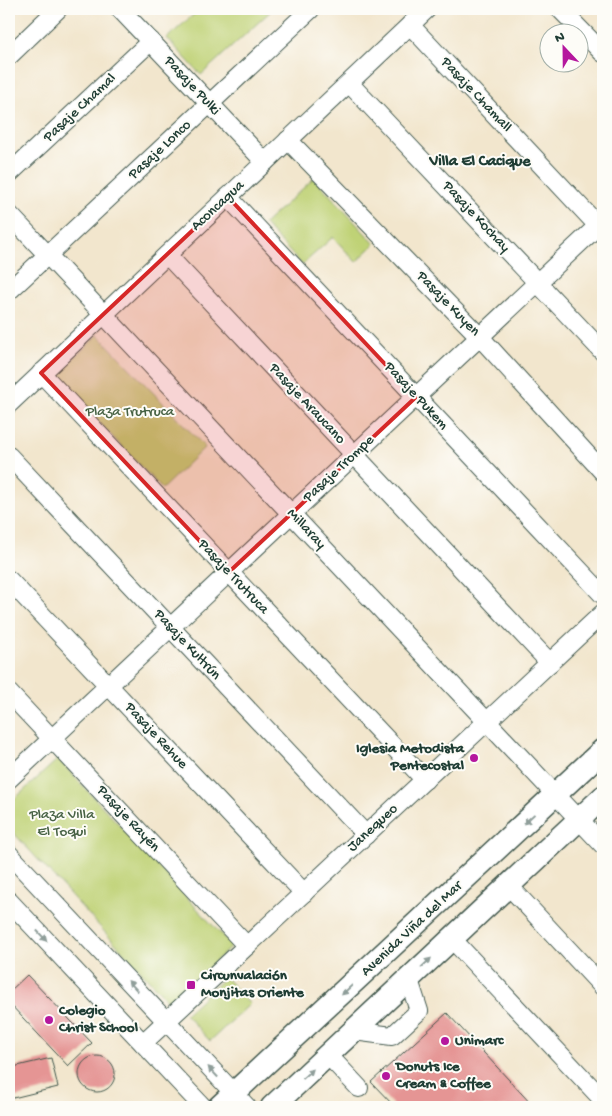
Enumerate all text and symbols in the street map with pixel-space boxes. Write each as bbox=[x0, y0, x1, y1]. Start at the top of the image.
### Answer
north arrow bbox=[540, 22, 590, 72]
text: N bbox=[553, 29, 567, 48]
street label: Pasaje Pulki bbox=[159, 52, 224, 119]
street label: Pasaje Chamall bbox=[436, 53, 515, 136]
street label: Pasaje Chamal bbox=[39, 70, 120, 147]
street label: Pasaje Lonco bbox=[124, 116, 195, 184]
district label: Villa El Cacique bbox=[428, 153, 531, 172]
street label: Aconcagua bbox=[188, 176, 249, 235]
street label: Pasaje Kochay bbox=[438, 177, 514, 257]
street label: Pasaje Kuyen bbox=[412, 267, 484, 340]
street label: Pasaje Pukem bbox=[379, 357, 452, 434]
street label: Pasaje Araucano bbox=[264, 359, 349, 448]
park label: Plaza Trutruca bbox=[85, 403, 175, 421]
street label: Pasaje Trompe bbox=[299, 431, 379, 507]
street label: Millaray bbox=[282, 505, 330, 554]
street label: Pasaje Trutruca bbox=[193, 535, 273, 619]
street label: Pasaje Kultrún bbox=[149, 605, 224, 684]
street label: Pasaje Rehue bbox=[120, 698, 192, 773]
place label: Iglesia Metodista Pentecostal bbox=[356, 740, 465, 775]
marker: Iglesia Metodista Pentecostal bbox=[468, 752, 480, 764]
street label: Pasaje Rayén bbox=[92, 781, 163, 856]
street label: Janequeo bbox=[344, 800, 402, 856]
park label: Plaza Villa El Toqui bbox=[29, 806, 95, 841]
one-way arrow bbox=[524, 813, 536, 825]
street label: Avenida Viña del Mar bbox=[357, 876, 468, 981]
one-way arrow bbox=[36, 930, 48, 942]
one-way arrow bbox=[420, 957, 432, 969]
place label: Circunvalación Monjitas Oriente bbox=[200, 967, 305, 1002]
marker: Circunvalación Monjitas Oriente bbox=[185, 979, 197, 991]
one-way arrow bbox=[127, 981, 139, 993]
one-way arrow bbox=[341, 984, 353, 996]
place label: Colegio Christ School bbox=[58, 1002, 139, 1037]
marker: Colegio Christ School bbox=[43, 1014, 55, 1026]
place label: Unimarc bbox=[455, 1032, 504, 1050]
marker: Unimarc bbox=[439, 1035, 451, 1047]
place label: Donuts Ice Cream & Coffee bbox=[394, 1058, 492, 1093]
one-way arrow bbox=[207, 1066, 219, 1078]
one-way arrow bbox=[301, 1068, 313, 1080]
marker: Donuts Ice Cream & Coffee bbox=[380, 1070, 392, 1082]

